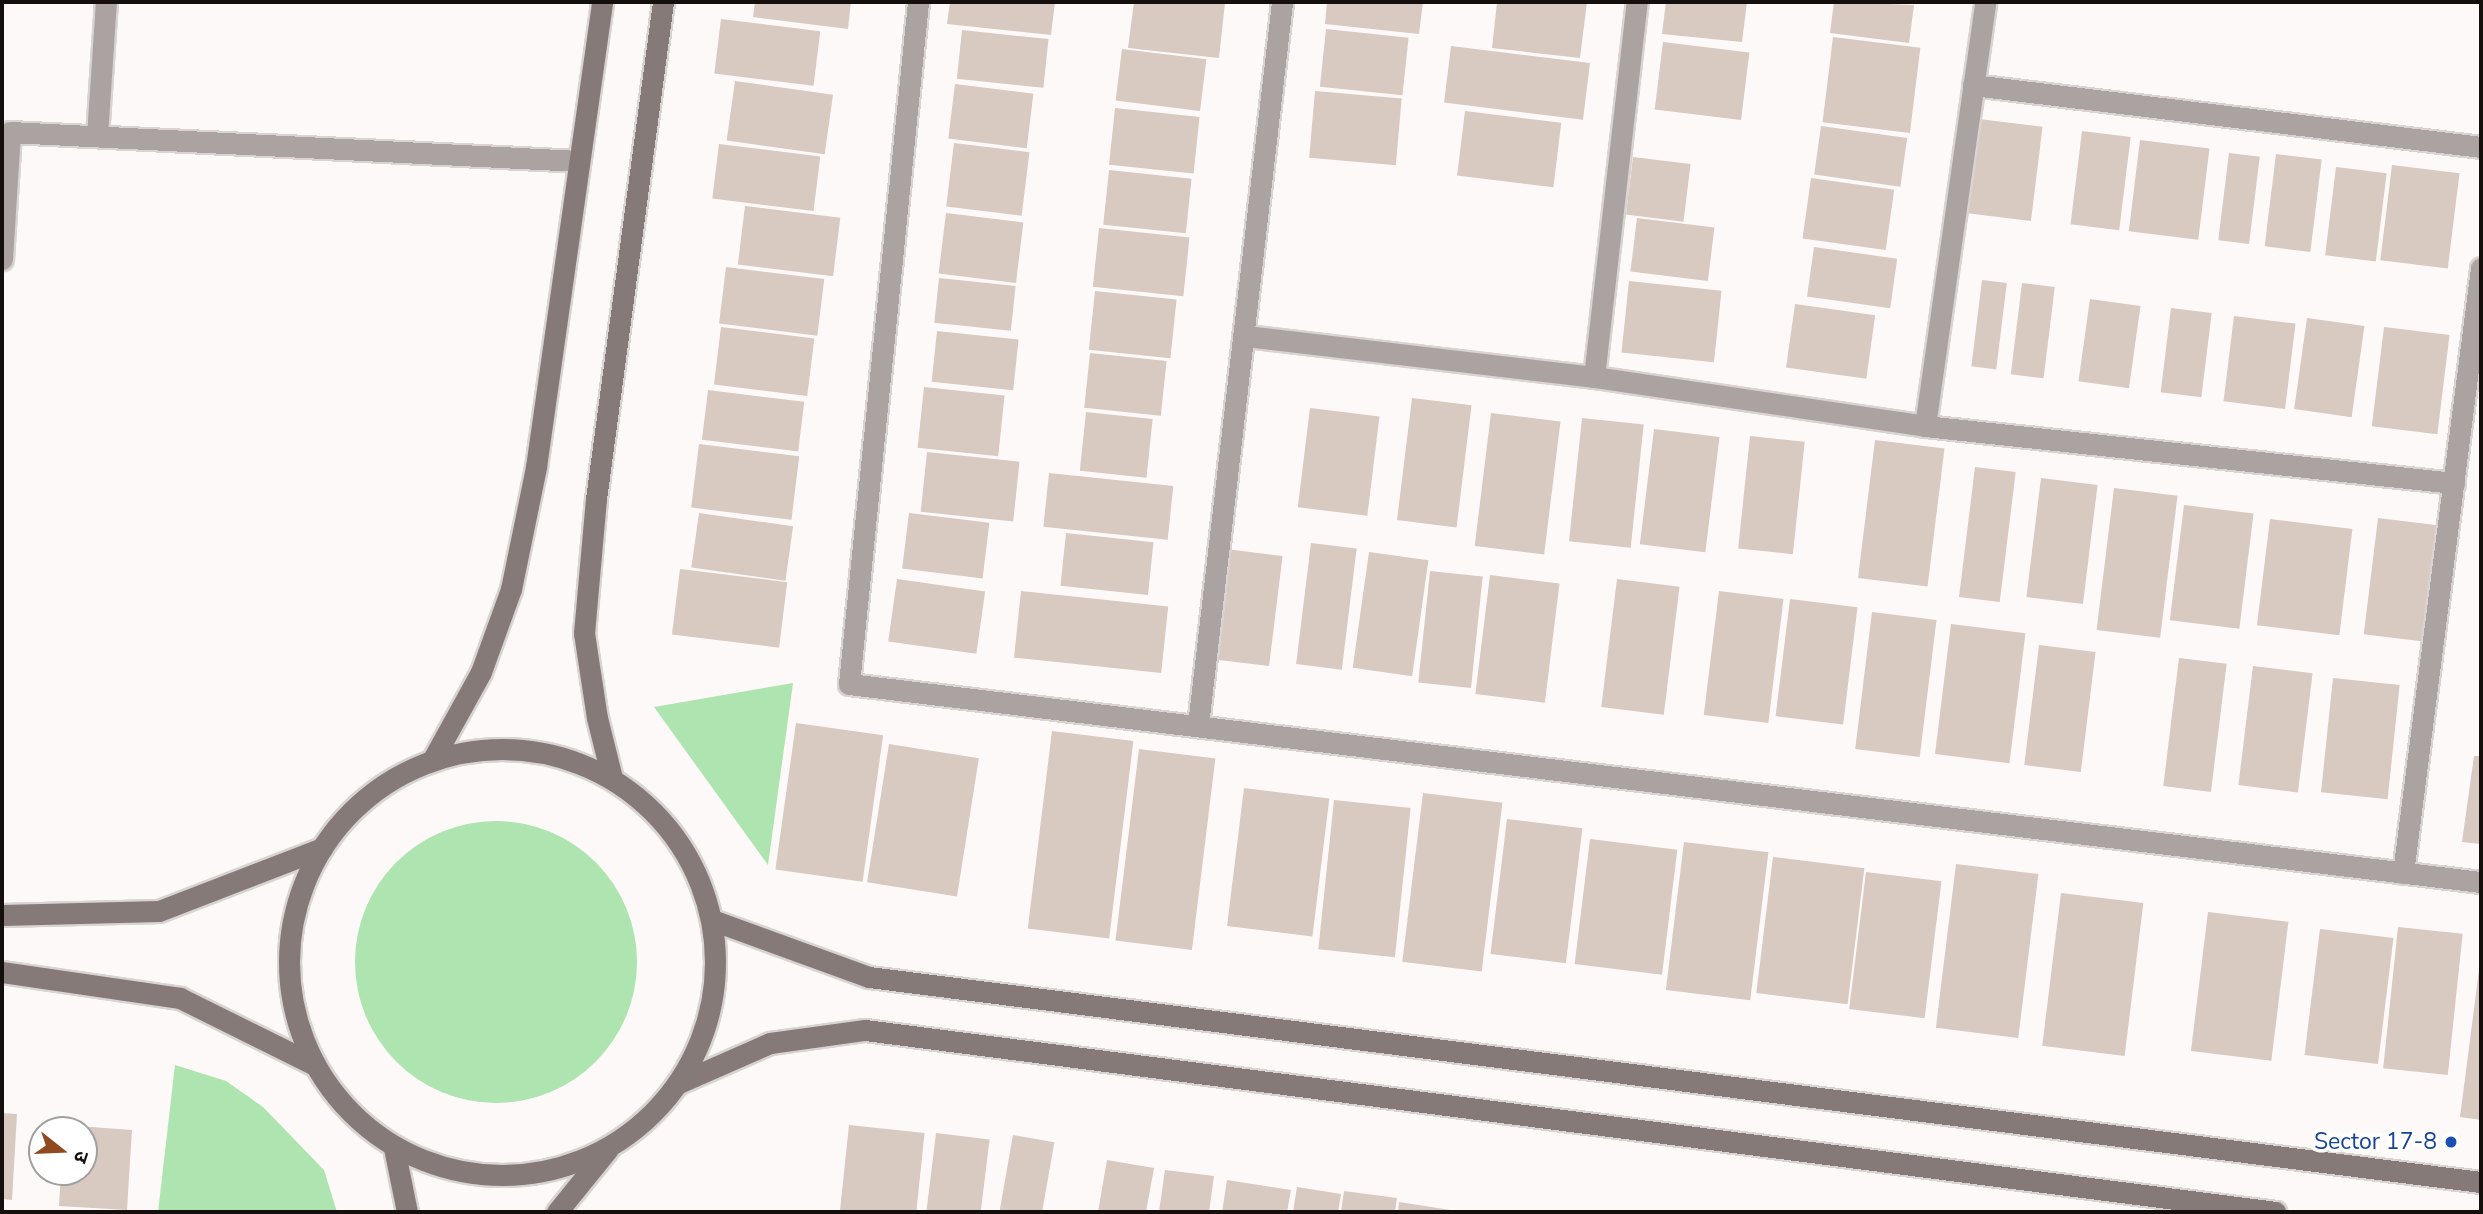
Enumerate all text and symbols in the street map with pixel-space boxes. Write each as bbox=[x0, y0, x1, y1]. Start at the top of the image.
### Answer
north arrow bbox=[28, 1116, 98, 1186]
place label: Sector 17-8 bbox=[2314, 1128, 2437, 1156]
marker: Sector 17-8 bbox=[2443, 1134, 2459, 1150]
text: उ bbox=[67, 1148, 95, 1166]

